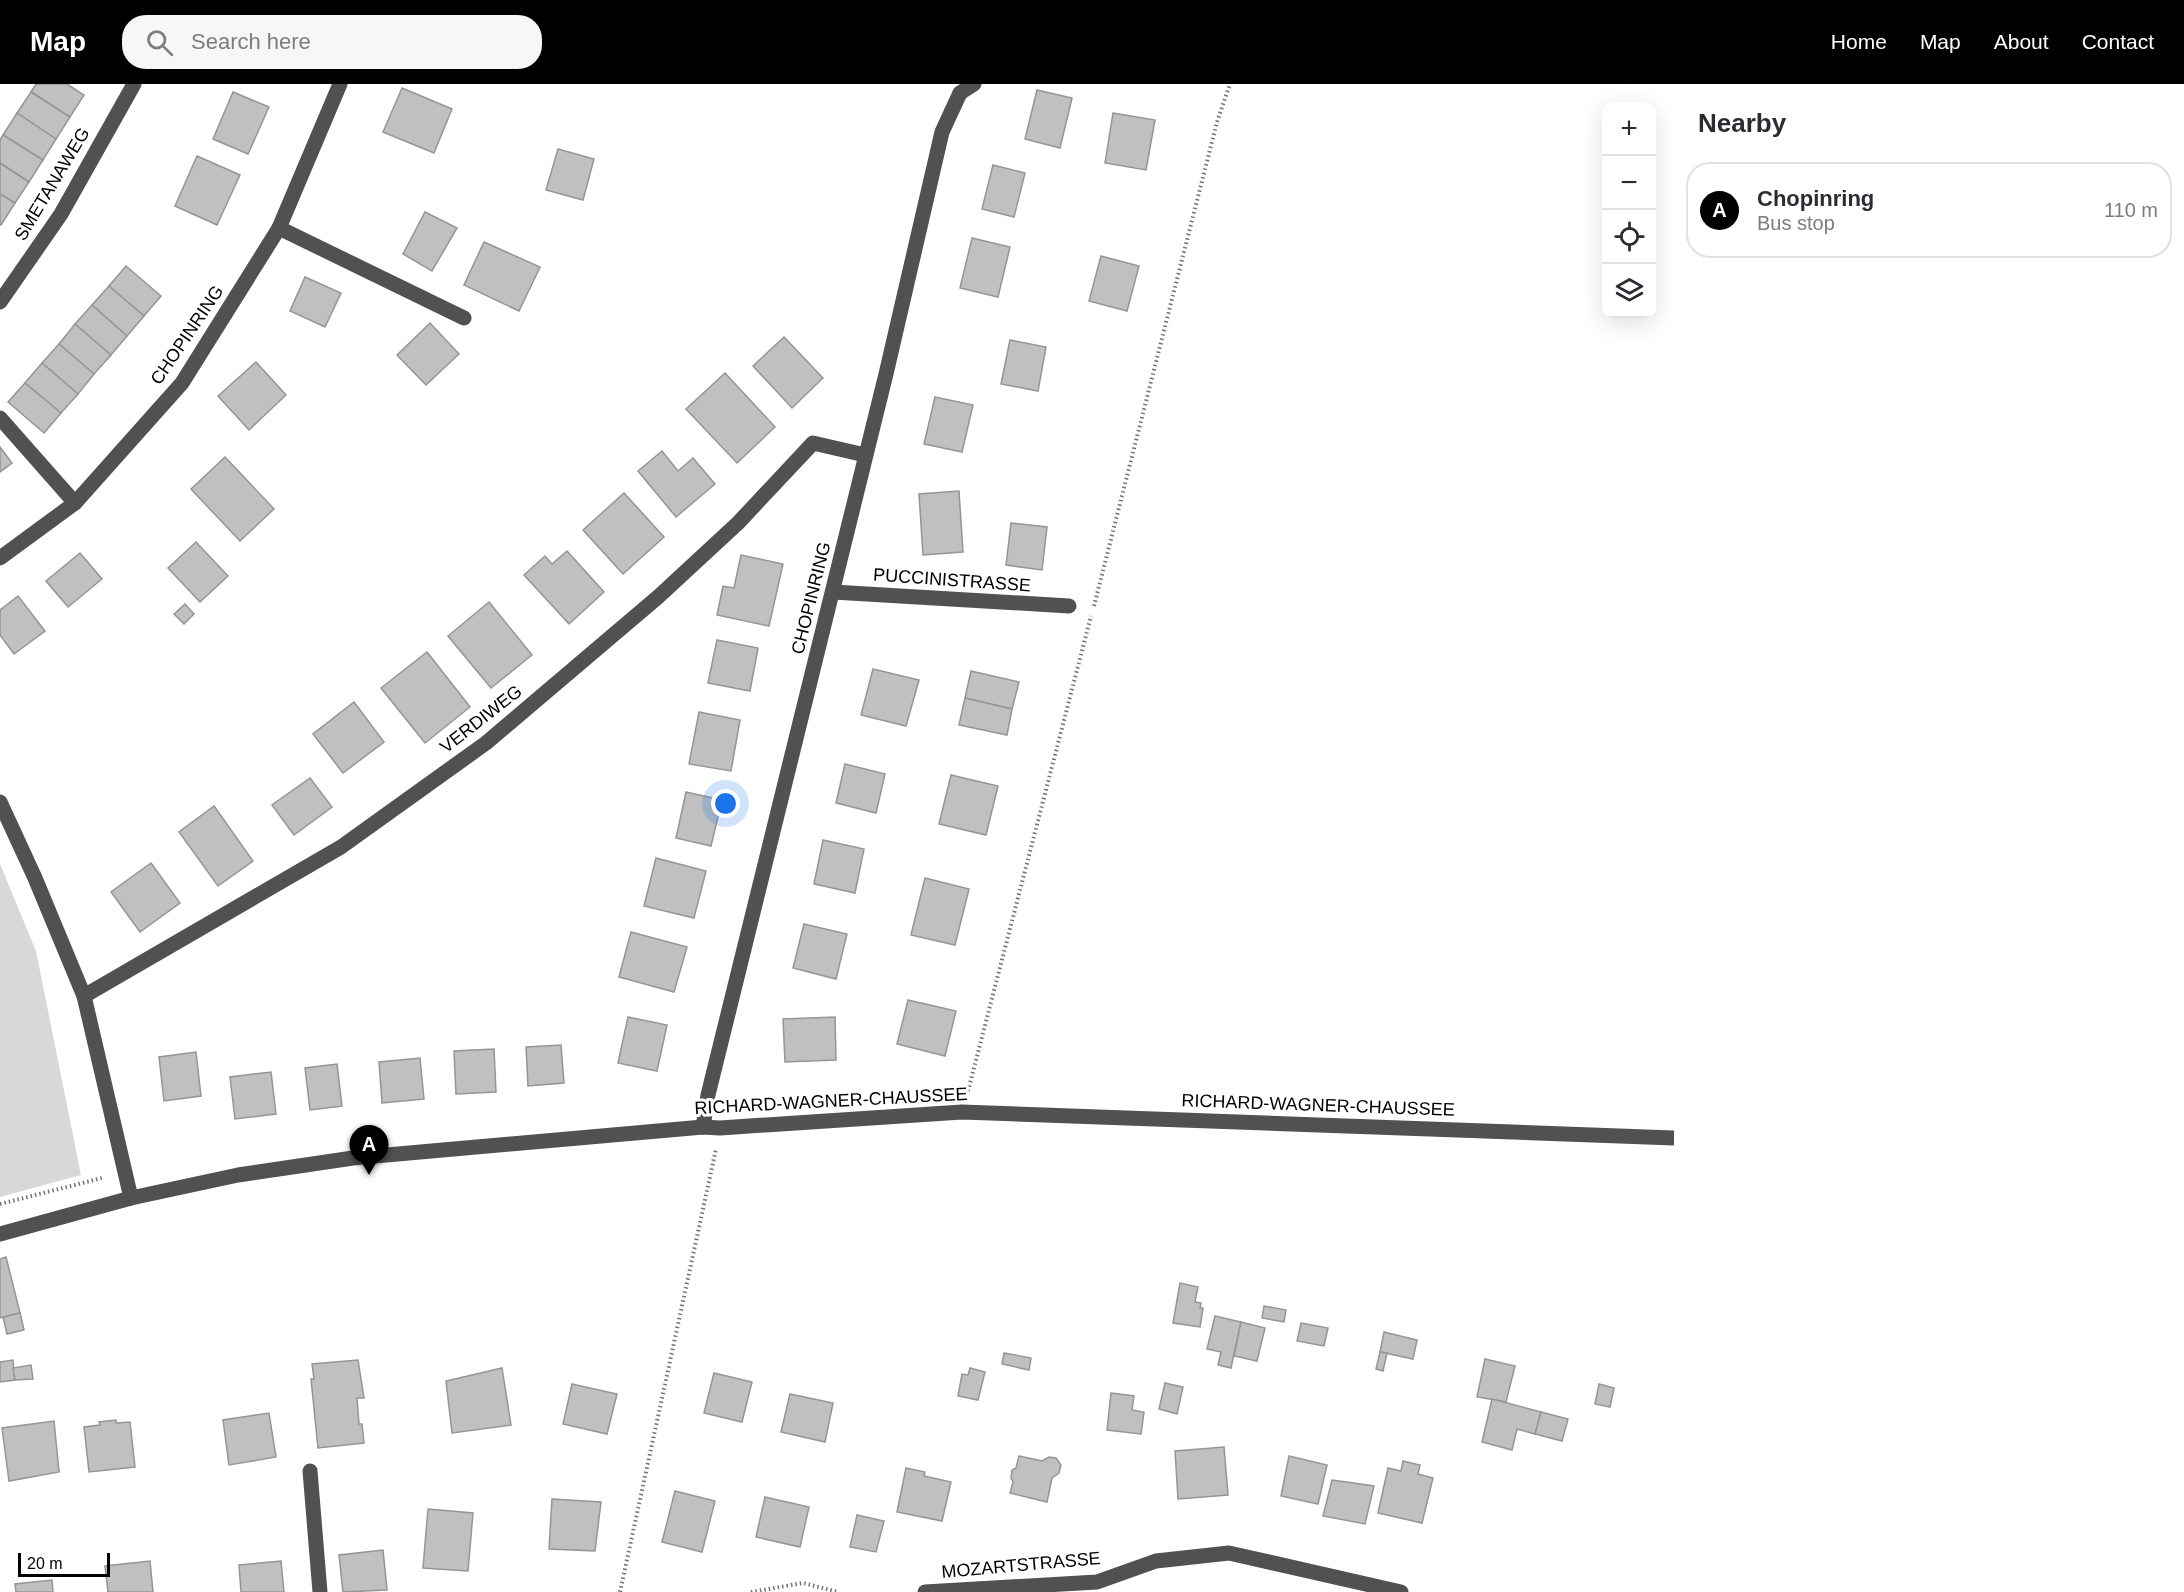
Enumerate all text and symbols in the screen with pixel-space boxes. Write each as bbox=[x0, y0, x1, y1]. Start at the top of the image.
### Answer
search box bbox=[122, 15, 542, 69]
text: Map bbox=[30, 26, 86, 57]
icon: search bbox=[143, 26, 176, 59]
text: Search here bbox=[191, 29, 311, 54]
text: Home bbox=[1831, 30, 1887, 53]
text: Map bbox=[1920, 30, 1961, 53]
text: About bbox=[1994, 30, 2049, 53]
text: Contact bbox=[2082, 30, 2154, 53]
map controls bbox=[1602, 102, 1656, 318]
button: + bbox=[1602, 102, 1656, 156]
text: Nearby bbox=[1698, 108, 1786, 138]
street label: SMETANAWEG bbox=[10, 124, 94, 244]
button: − bbox=[1602, 156, 1656, 210]
text: Chopinring bbox=[1757, 186, 1874, 211]
text: A bbox=[1712, 199, 1727, 221]
text: 110 m bbox=[2104, 199, 2158, 221]
button: locate bbox=[1602, 210, 1656, 264]
text: Bus stop bbox=[1757, 212, 1835, 234]
button: layers bbox=[1602, 264, 1656, 318]
street label: CHOPINRING bbox=[147, 282, 227, 388]
street label: CHOPINRING bbox=[787, 540, 835, 656]
street label: PUCCINISTRASSE bbox=[872, 565, 1032, 595]
street label: VERDIWEG bbox=[436, 681, 526, 757]
your location bbox=[711, 789, 740, 818]
street label: RICHARD-WAGNER-CHAUSSEE bbox=[694, 1084, 968, 1118]
street label: RICHARD-WAGNER-CHAUSSEE bbox=[1181, 1090, 1455, 1120]
pin: A bbox=[350, 1126, 388, 1175]
street label: MOZARTSTRASSE bbox=[941, 1548, 1101, 1582]
scale bar bbox=[18, 1550, 110, 1578]
text: 20 m bbox=[27, 1555, 63, 1572]

